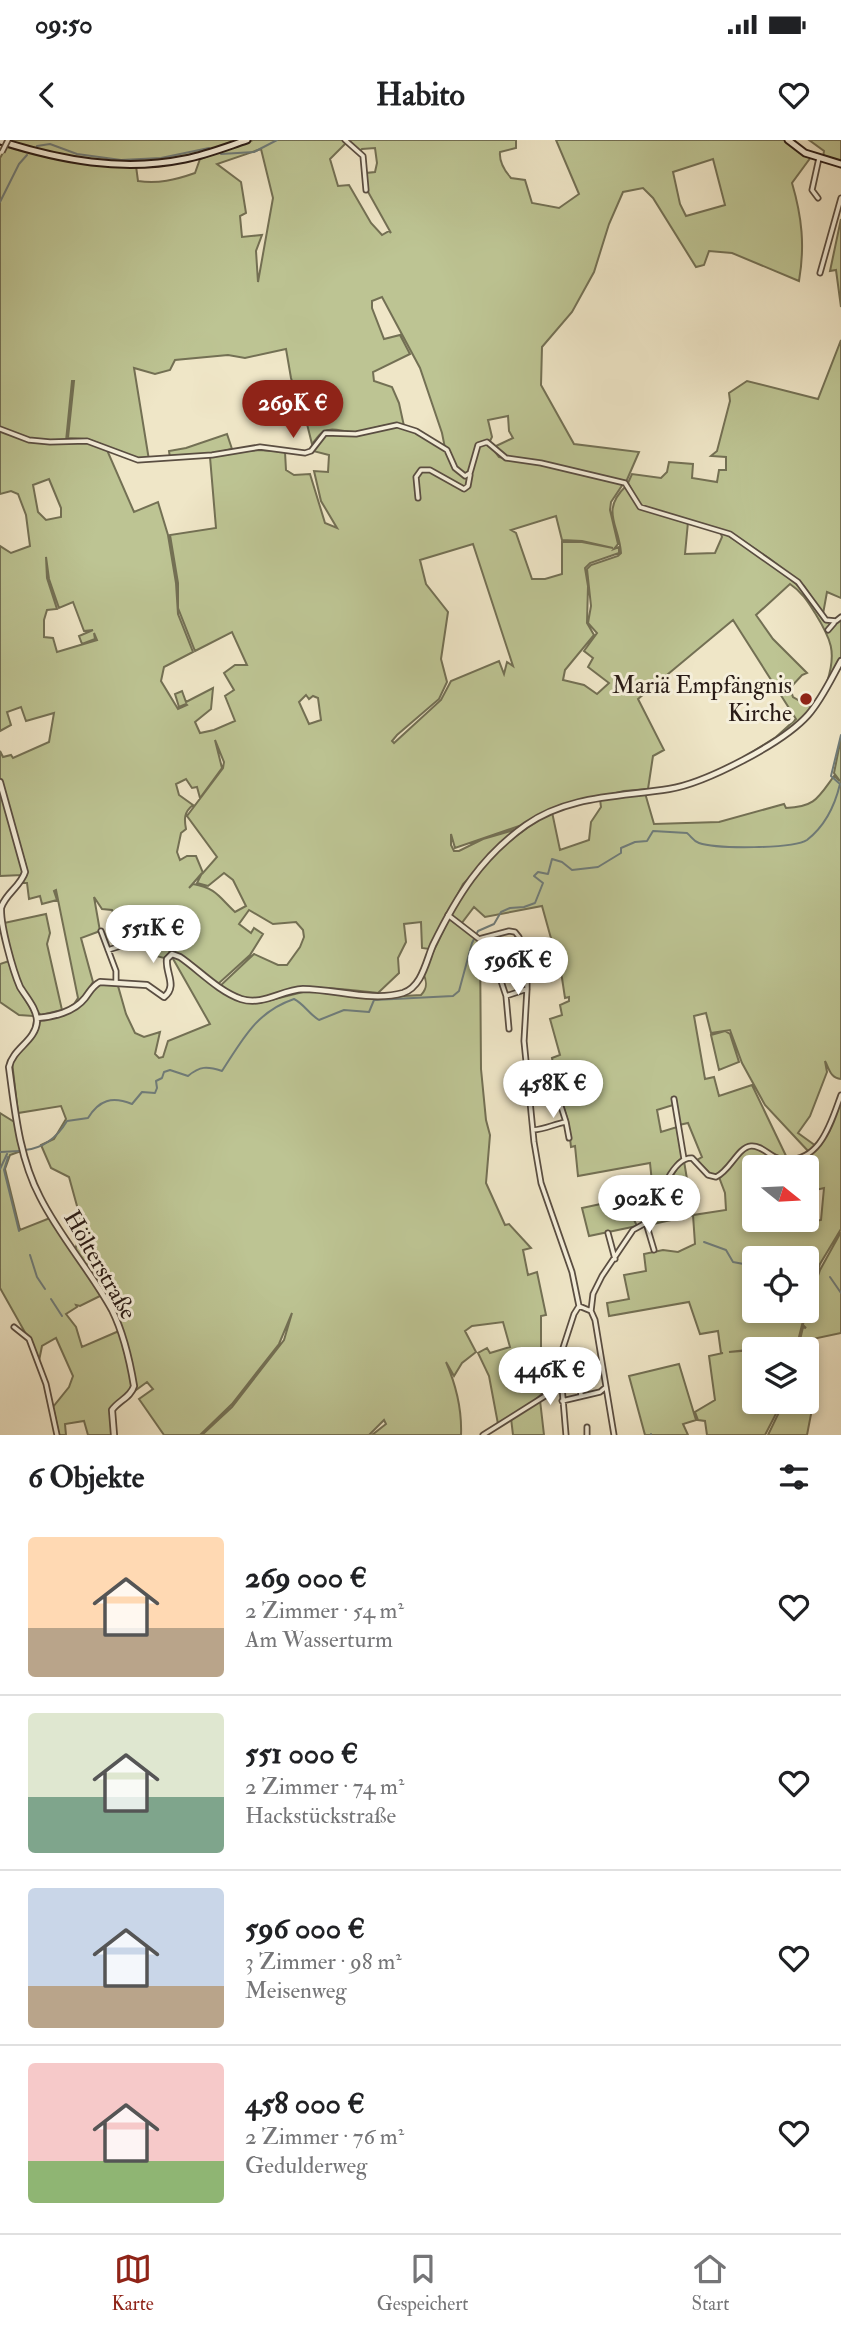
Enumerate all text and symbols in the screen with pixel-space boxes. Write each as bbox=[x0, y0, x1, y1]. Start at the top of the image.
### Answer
text: 09:50 bbox=[35, 9, 93, 41]
text: Habito bbox=[376, 75, 465, 115]
icon: back bbox=[28, 76, 66, 114]
icon: heart bbox=[775, 76, 813, 114]
pin: 269K € bbox=[236, 380, 350, 440]
text: 269K € bbox=[258, 388, 328, 417]
place label: Mariä Empfängnis Kirche bbox=[612, 670, 792, 729]
marker: Mariä Empfängnis Kirche bbox=[798, 691, 814, 707]
pin: 551K € bbox=[96, 906, 210, 965]
text: 551K € bbox=[122, 913, 184, 942]
pin: 596K € bbox=[461, 938, 575, 997]
text: 596K € bbox=[484, 945, 552, 974]
pin: 458K € bbox=[496, 1060, 610, 1120]
text: 458K € bbox=[519, 1068, 587, 1097]
north arrow bbox=[742, 1155, 819, 1232]
map controls bbox=[742, 1155, 819, 1414]
pin: 902K € bbox=[592, 1176, 706, 1235]
text: 902K € bbox=[614, 1183, 684, 1212]
street label: Hölterstraße bbox=[56, 1205, 144, 1325]
button: locate bbox=[742, 1246, 819, 1323]
button: layers bbox=[742, 1337, 819, 1414]
pin: 446K € bbox=[493, 1348, 607, 1407]
text: 446K € bbox=[515, 1355, 585, 1384]
icon: filters bbox=[775, 1458, 813, 1496]
text: 6 Objekte bbox=[28, 1459, 144, 1496]
text: 269 000 € bbox=[245, 1559, 367, 1596]
icon: home bbox=[84, 1565, 168, 1649]
icon: heart bbox=[775, 1588, 813, 1626]
text: 2 Zimmer · 54 m² bbox=[245, 1596, 404, 1625]
text: Am Wasserturm bbox=[245, 1625, 393, 1654]
text: 551 000 € bbox=[245, 1735, 358, 1772]
icon: home bbox=[84, 1741, 168, 1825]
icon: heart bbox=[775, 1764, 813, 1802]
text: 2 Zimmer · 74 m² bbox=[245, 1772, 404, 1801]
text: Hackstückstraße bbox=[245, 1801, 396, 1830]
text: 596 000 € bbox=[245, 1910, 365, 1947]
icon: home bbox=[84, 1916, 168, 2000]
icon: heart bbox=[775, 1939, 813, 1977]
text: 3 Zimmer · 98 m² bbox=[245, 1947, 402, 1976]
text: Meisenweg bbox=[245, 1976, 347, 2005]
text: 458 000 € bbox=[245, 2085, 365, 2122]
icon: home bbox=[84, 2091, 168, 2175]
icon: heart bbox=[775, 2114, 813, 2152]
text: 2 Zimmer · 76 m² bbox=[245, 2122, 404, 2151]
text: Gedulderweg bbox=[245, 2151, 367, 2180]
tab: Karte bbox=[111, 2250, 154, 2316]
tab: Gespeichert bbox=[377, 2250, 468, 2316]
tab: Start bbox=[691, 2250, 729, 2316]

